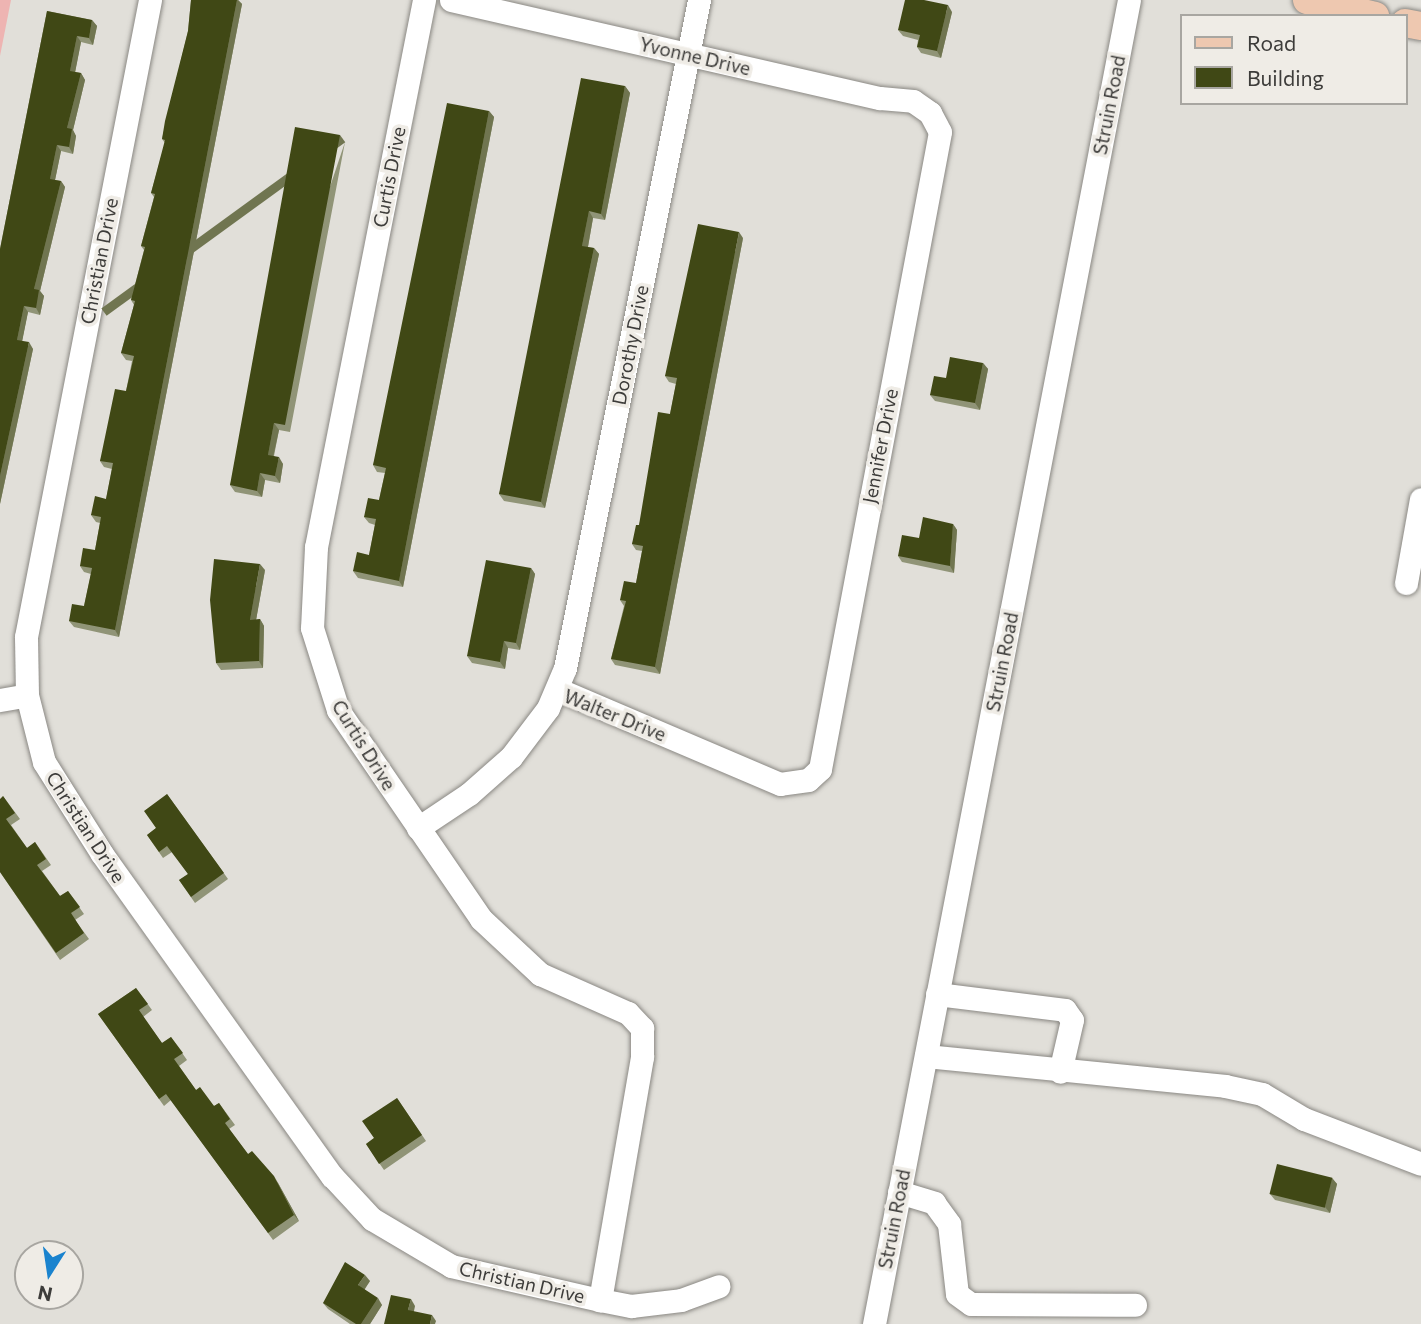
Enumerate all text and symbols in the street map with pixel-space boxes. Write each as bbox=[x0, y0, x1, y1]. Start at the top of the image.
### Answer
legend bbox=[1180, 14, 1407, 105]
text: Road bbox=[1247, 30, 1296, 55]
street label: Yvonne Drive bbox=[637, 32, 753, 80]
street label: Struin Road bbox=[1088, 53, 1130, 157]
text: Building bbox=[1247, 65, 1324, 90]
street label: Curtis Drive bbox=[368, 125, 410, 229]
street label: Christian Drive bbox=[76, 196, 122, 326]
street label: Dorothy Drive bbox=[607, 283, 653, 407]
street label: Jennifer Drive bbox=[858, 387, 902, 505]
street label: Struin Road bbox=[981, 610, 1023, 714]
street label: Walter Drive bbox=[561, 684, 669, 746]
street label: Curtis Drive bbox=[327, 696, 401, 794]
street label: Christian Drive bbox=[42, 767, 130, 887]
street label: Struin Road bbox=[873, 1167, 915, 1271]
north arrow bbox=[14, 1240, 84, 1310]
street label: Christian Drive bbox=[457, 1256, 587, 1308]
text: N bbox=[36, 1281, 54, 1307]

